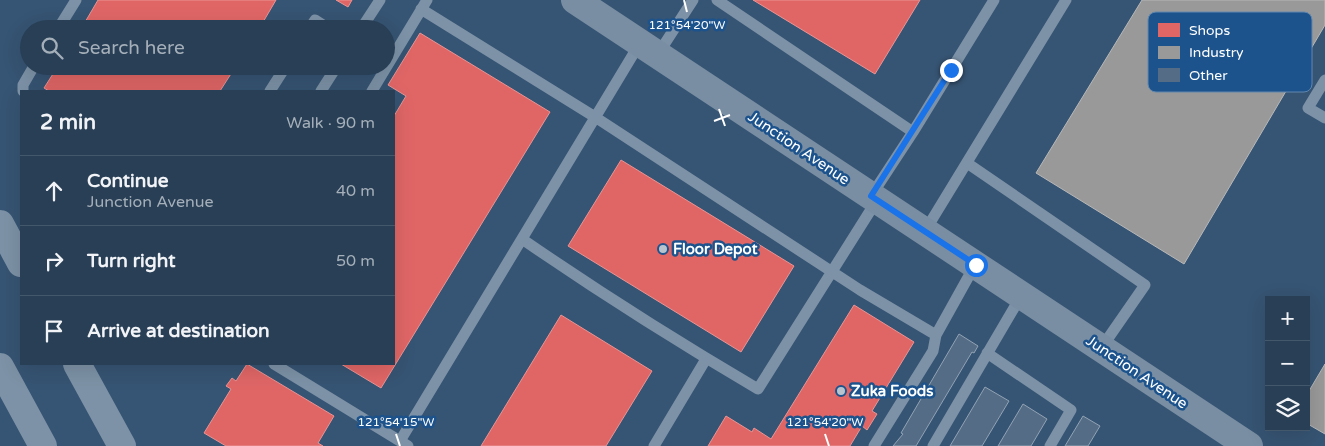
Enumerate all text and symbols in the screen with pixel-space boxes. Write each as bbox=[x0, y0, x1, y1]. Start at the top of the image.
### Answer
legend bbox=[1148, 12, 1312, 92]
text: 121°54'20"W bbox=[648, 18, 726, 32]
search box bbox=[20, 20, 395, 75]
text: Shops bbox=[1189, 22, 1230, 39]
icon: search bbox=[38, 34, 66, 62]
text: Search here bbox=[78, 37, 185, 59]
text: Industry bbox=[1189, 44, 1244, 61]
route end bbox=[940, 59, 963, 82]
text: Other bbox=[1189, 67, 1228, 84]
street label: Junction Avenue bbox=[745, 107, 853, 189]
text: 2 min bbox=[40, 110, 96, 135]
text: Walk · 90 m bbox=[286, 113, 375, 133]
text: Continue bbox=[87, 170, 169, 192]
icon: ahead bbox=[40, 177, 68, 205]
text: 40 m bbox=[336, 181, 375, 201]
text: Junction Avenue bbox=[87, 192, 213, 212]
place label: Floor Depot bbox=[673, 240, 758, 259]
marker: Floor Depot bbox=[657, 243, 669, 255]
icon: right bbox=[40, 247, 68, 275]
text: Turn right bbox=[87, 250, 175, 272]
text: 50 m bbox=[336, 251, 375, 271]
route start bbox=[965, 254, 988, 277]
map controls bbox=[1265, 296, 1310, 431]
button: + bbox=[1265, 296, 1310, 341]
icon: arrive bbox=[40, 317, 68, 345]
text: Arrive at destination bbox=[87, 320, 270, 342]
street label: Junction Avenue bbox=[1083, 331, 1191, 413]
button: − bbox=[1265, 341, 1310, 386]
place label: Zuka Foods bbox=[851, 382, 934, 400]
marker: Zuka Foods bbox=[835, 385, 847, 397]
button: layers bbox=[1265, 386, 1310, 431]
text: 121°54'15"W bbox=[357, 415, 435, 429]
text: 121°54'20"W bbox=[786, 415, 864, 429]

